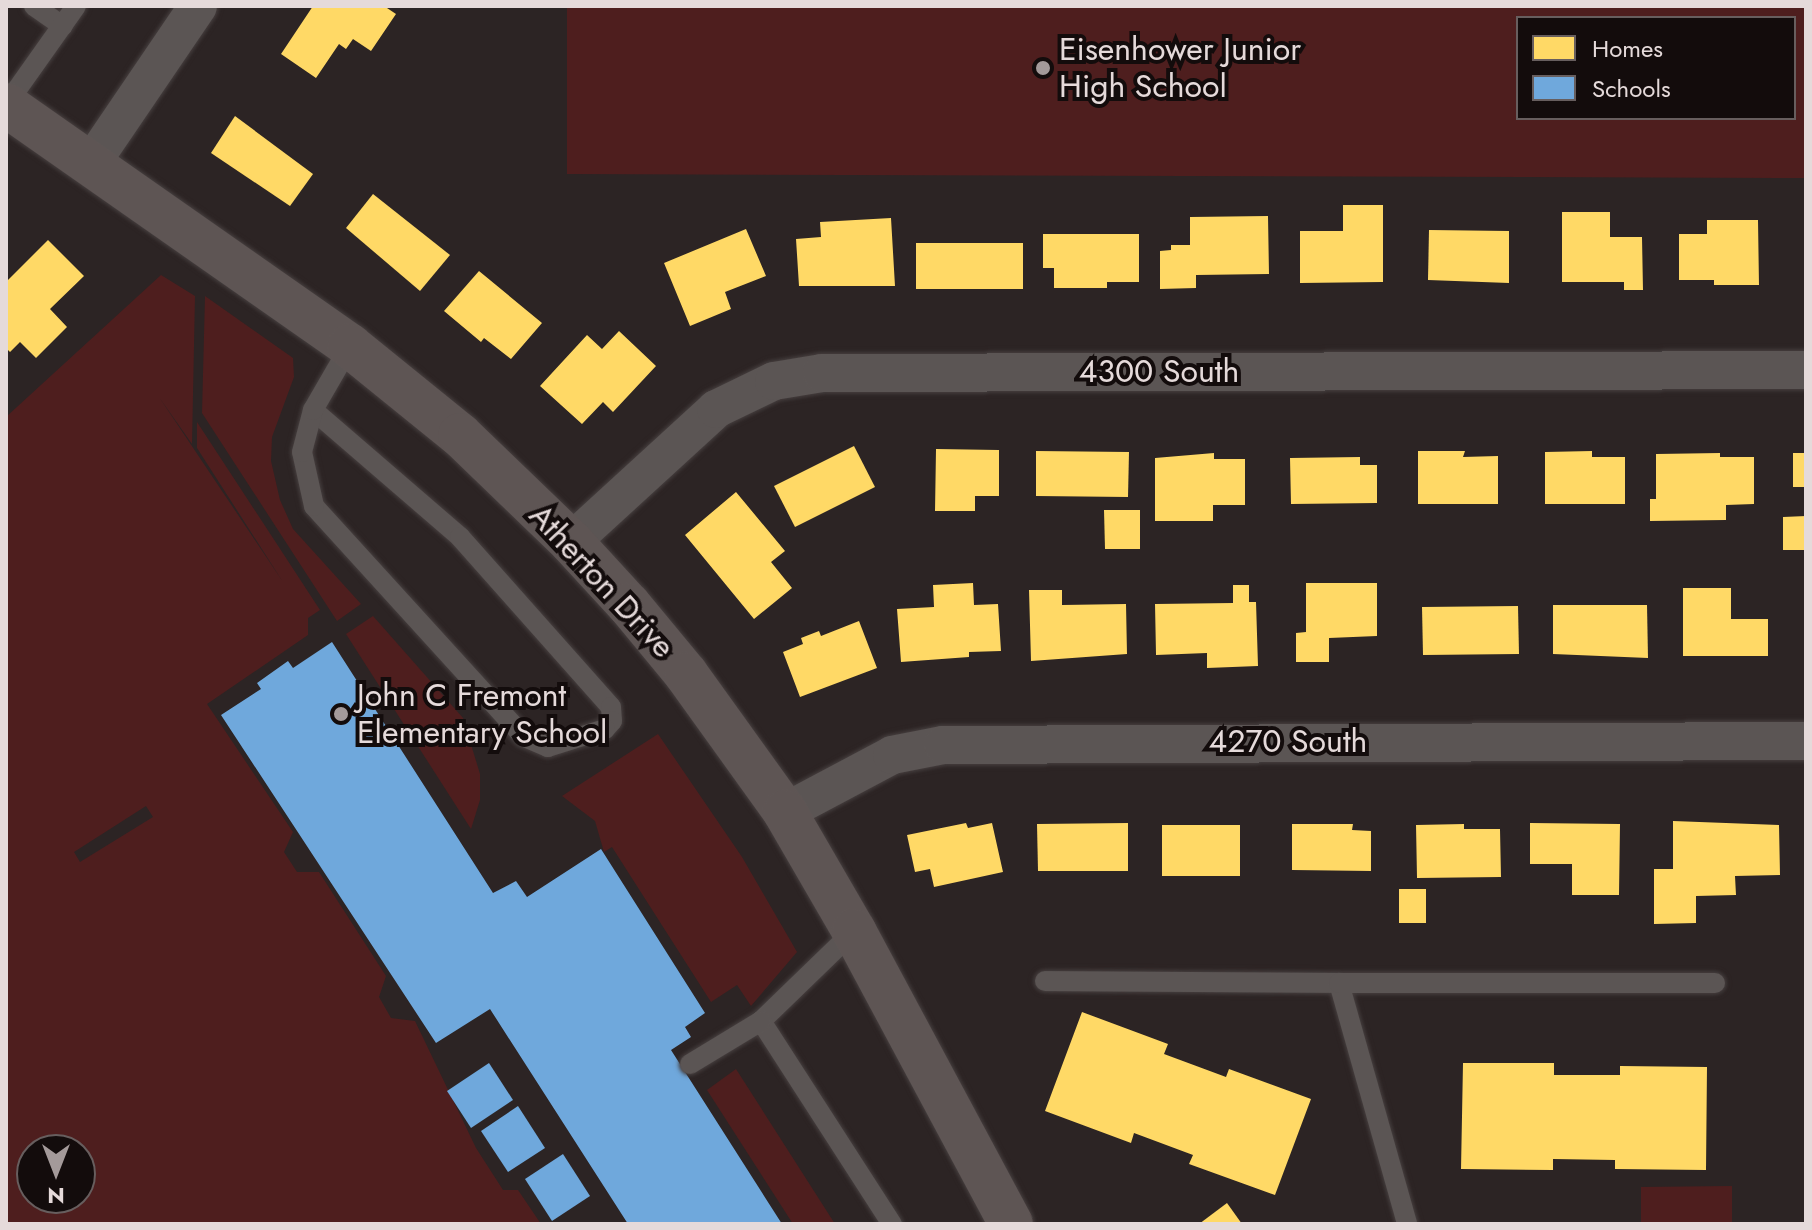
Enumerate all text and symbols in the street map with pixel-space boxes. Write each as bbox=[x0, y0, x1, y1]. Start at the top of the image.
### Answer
legend bbox=[1516, 16, 1796, 120]
place label: Eisenhower Junior High School bbox=[1059, 31, 1301, 106]
text: Homes bbox=[1592, 31, 1663, 66]
marker: Eisenhower Junior High School bbox=[1034, 59, 1052, 77]
text: Schools bbox=[1592, 71, 1671, 106]
street label: 4300 South bbox=[1079, 352, 1239, 390]
street label: Atherton Drive bbox=[521, 496, 683, 666]
place label: John C Fremont Elementary School bbox=[357, 677, 607, 752]
marker: John C Fremont Elementary School bbox=[332, 705, 350, 723]
street label: 4270 South bbox=[1209, 722, 1367, 760]
north arrow bbox=[16, 1134, 96, 1214]
text: N bbox=[47, 1180, 65, 1212]

